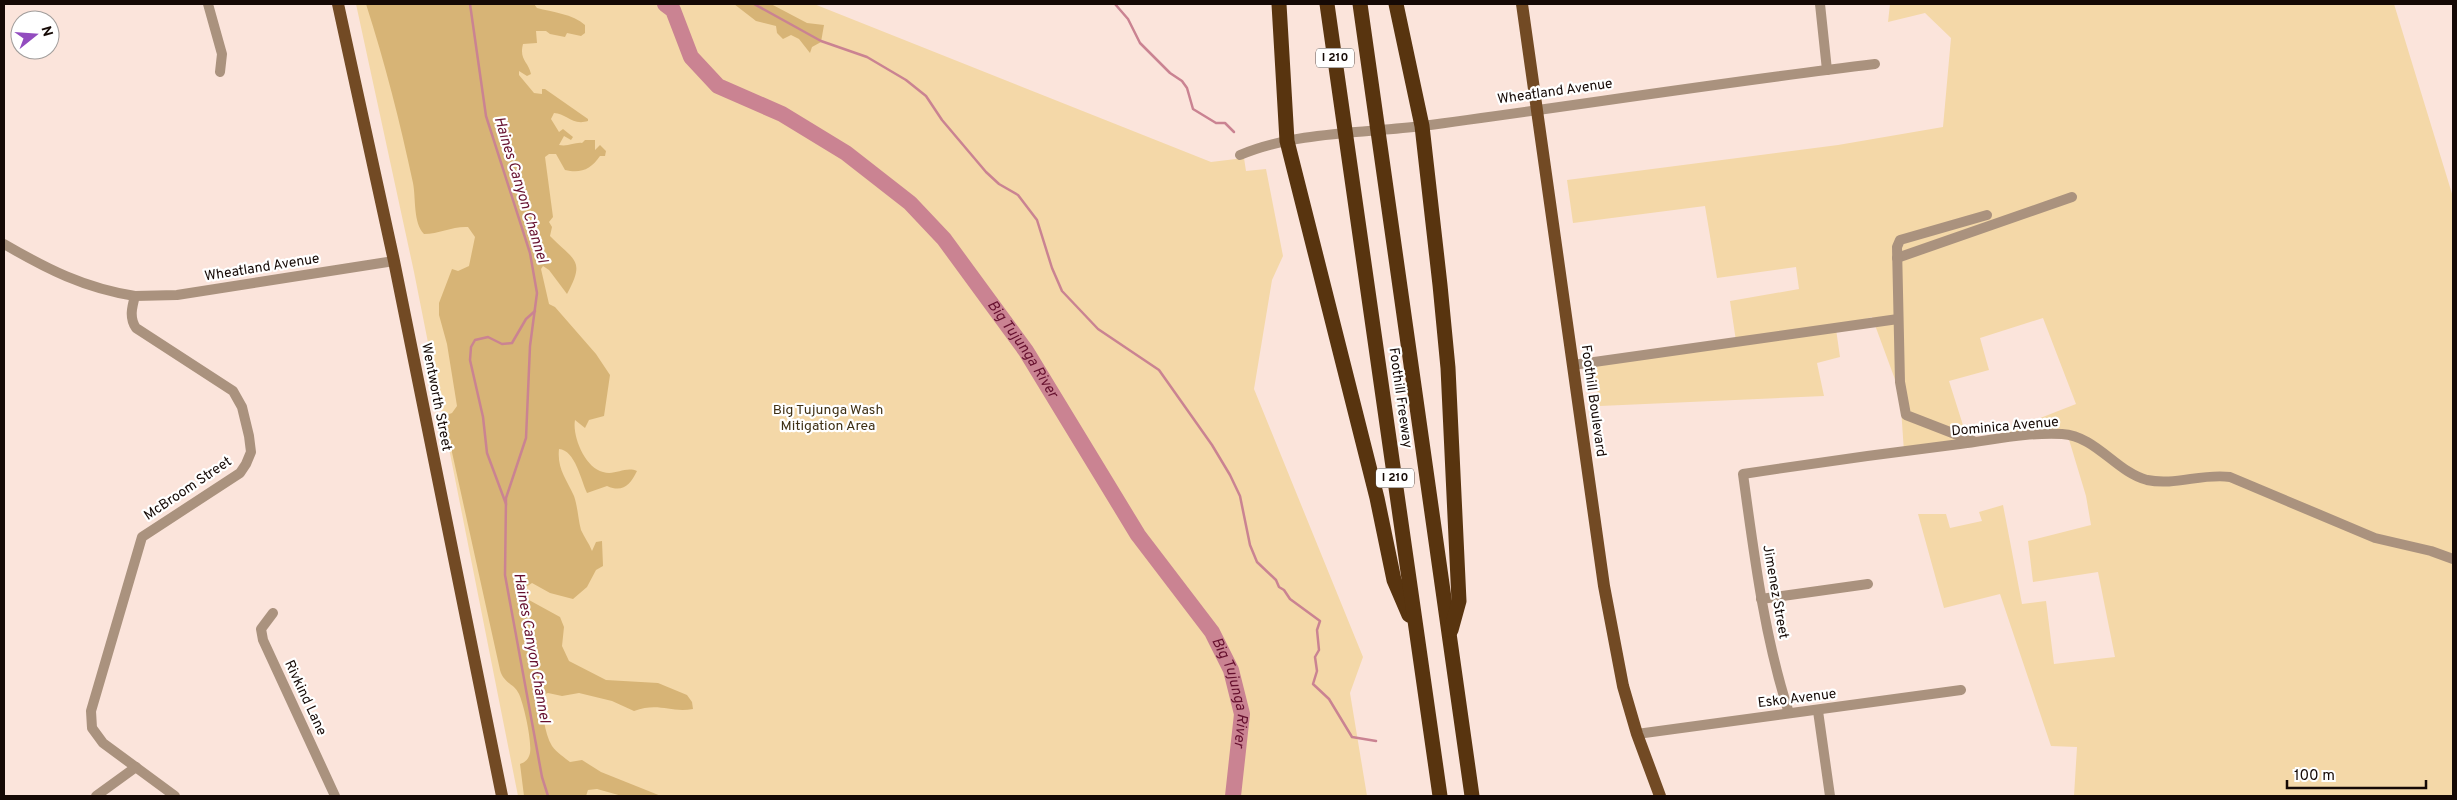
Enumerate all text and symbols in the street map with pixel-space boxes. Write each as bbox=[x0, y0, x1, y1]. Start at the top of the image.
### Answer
north arrow bbox=[10, 10, 60, 60]
text: N bbox=[36, 24, 56, 39]
road number: I 210 bbox=[1316, 48, 1354, 68]
street label: Wheatland Avenue bbox=[1496, 75, 1614, 109]
water label: Haines Canyon Channel bbox=[489, 114, 552, 267]
street label: Wheatland Avenue bbox=[203, 251, 321, 285]
water label: Big Tujunga River bbox=[983, 297, 1063, 403]
street label: Wentworth Street bbox=[417, 341, 455, 453]
street label: Foothill Boulevard bbox=[1577, 344, 1609, 458]
street label: Foothill Freeway bbox=[1385, 347, 1415, 449]
park label: Big Tujunga Wash Mitigation Area bbox=[773, 402, 883, 435]
street label: Dominica Avenue bbox=[1951, 414, 2059, 440]
street label: McBroom Street bbox=[141, 453, 235, 525]
road number: I 210 bbox=[1376, 468, 1414, 488]
street label: Jimenez Street bbox=[1758, 544, 1792, 640]
water label: Haines Canyon Channel bbox=[508, 571, 554, 726]
water label: Big Tujunga River bbox=[1207, 634, 1252, 750]
street label: Rivkind Lane bbox=[280, 658, 330, 738]
street label: Esko Avenue bbox=[1757, 686, 1837, 712]
scale bar bbox=[2287, 758, 2426, 790]
text: 100 m bbox=[2294, 767, 2335, 786]

